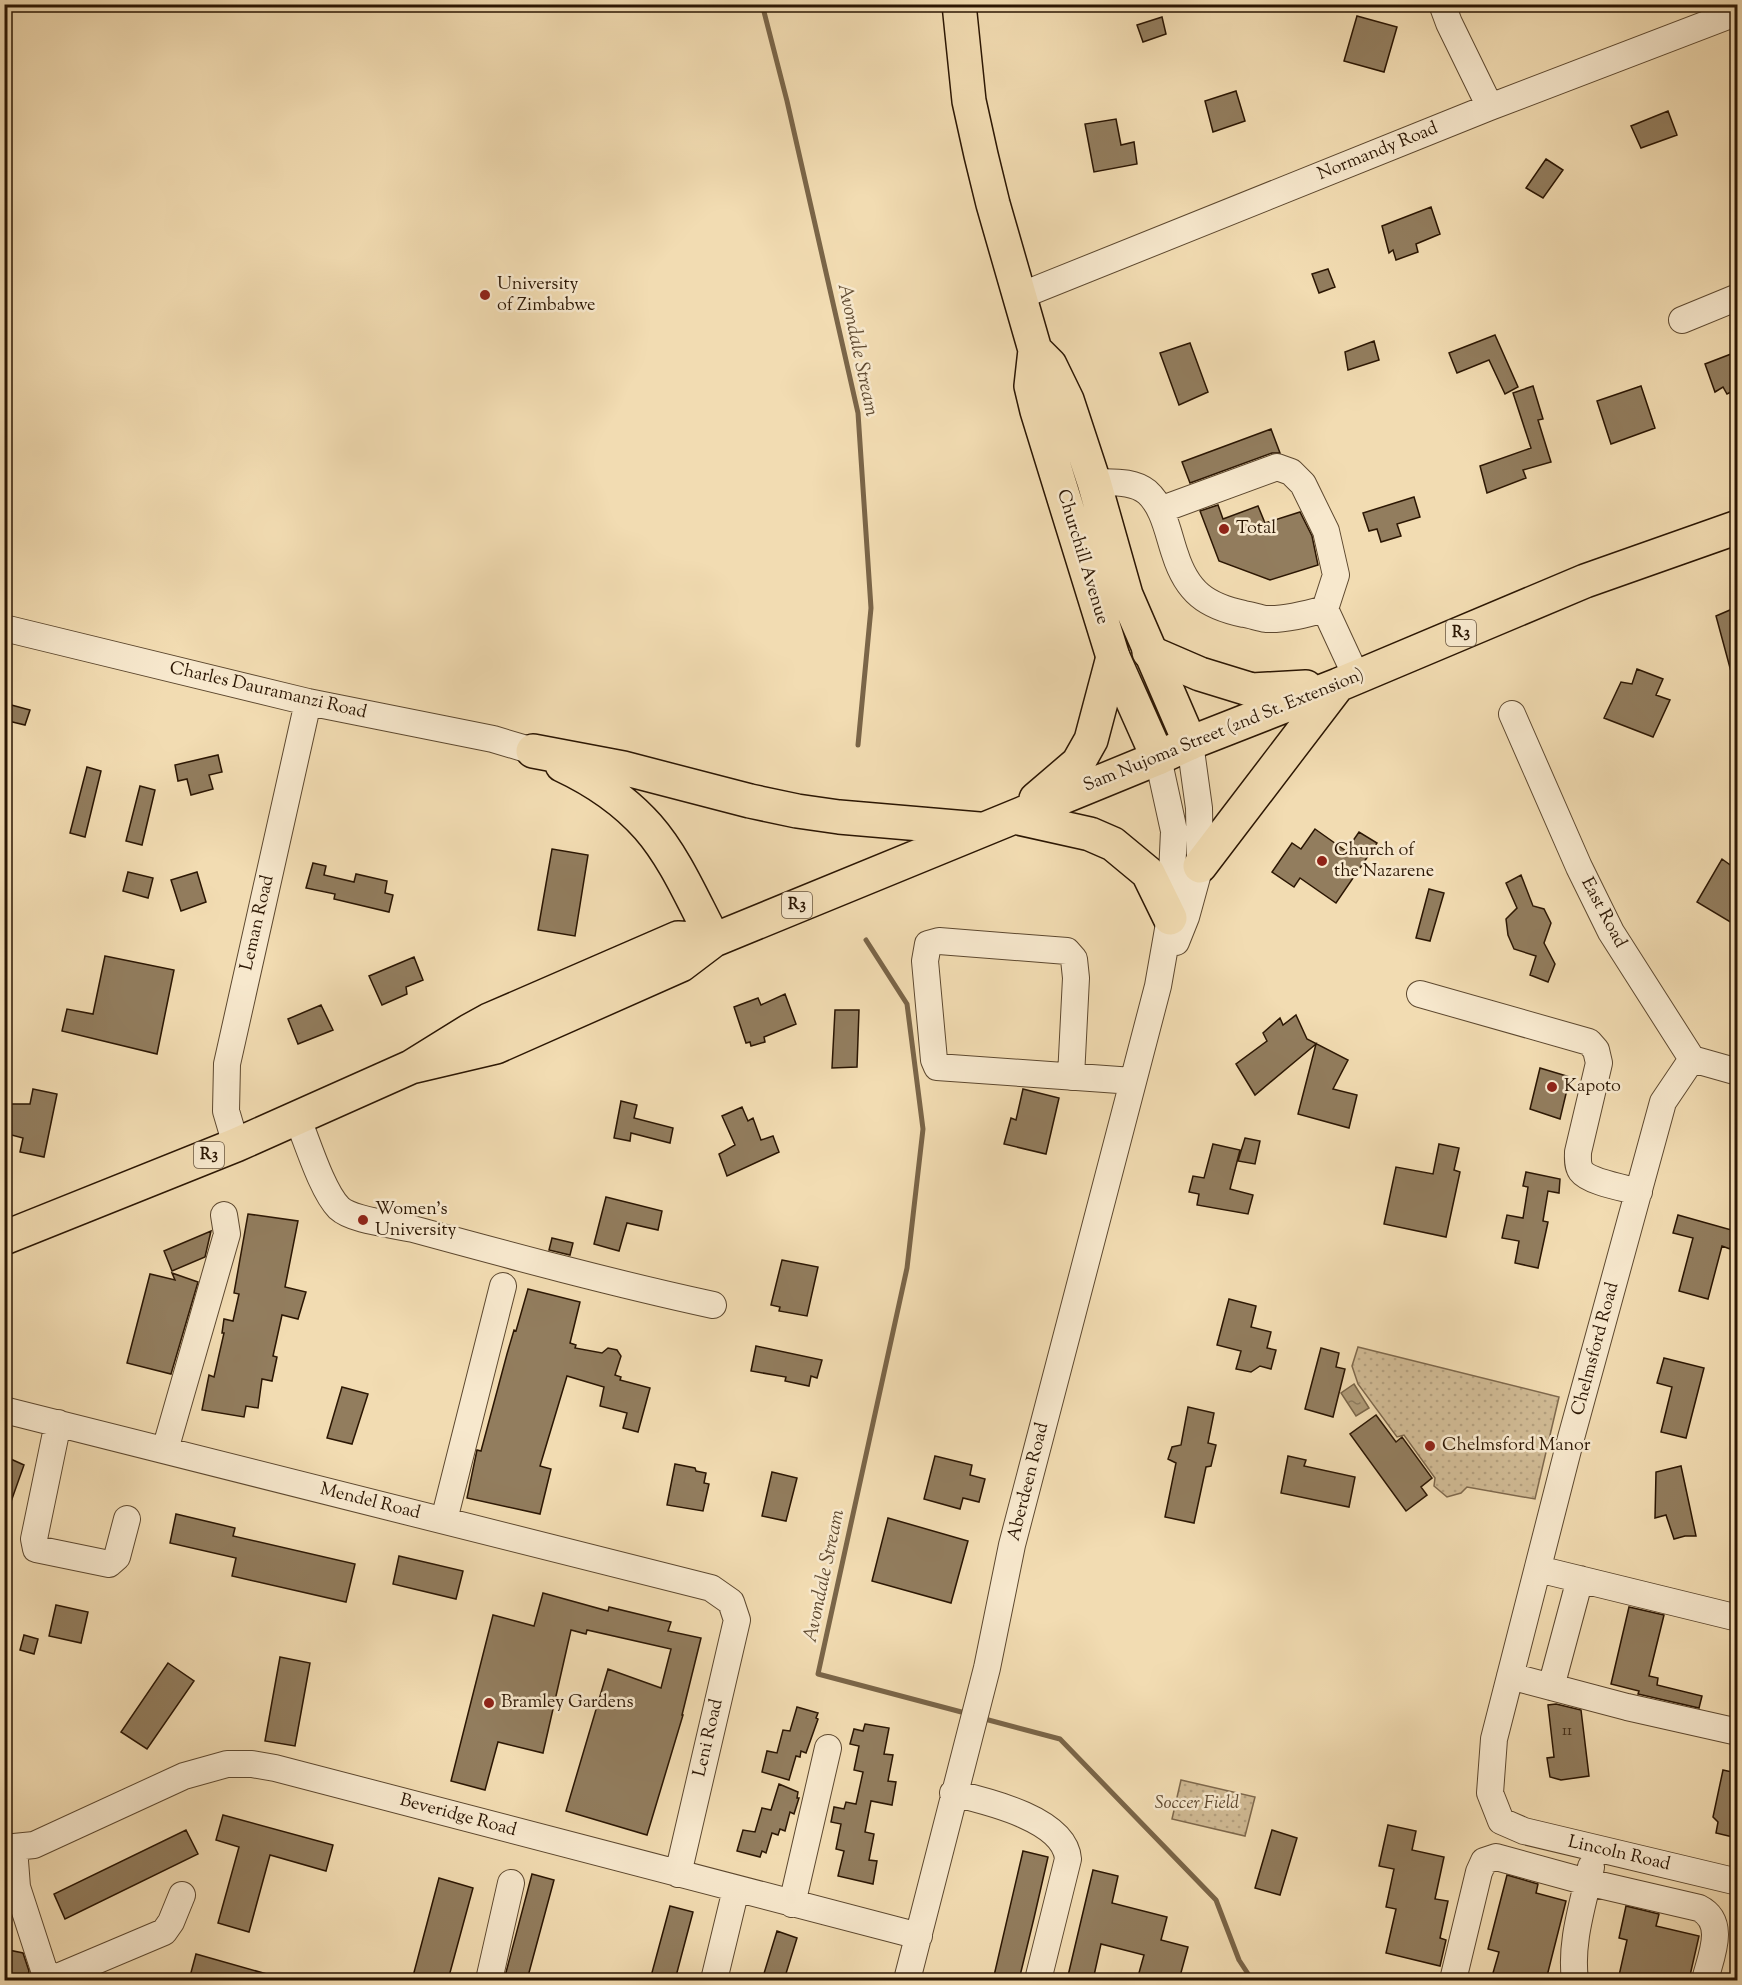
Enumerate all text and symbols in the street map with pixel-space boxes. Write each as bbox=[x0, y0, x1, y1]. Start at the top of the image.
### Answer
street label: Normandy Road bbox=[1314, 116, 1442, 188]
place label: University of Zimbabwe bbox=[497, 272, 595, 319]
water label: Avondale Stream bbox=[829, 281, 885, 419]
marker: University of Zimbabwe bbox=[478, 288, 492, 302]
street label: Churchill Avenue bbox=[1049, 486, 1115, 628]
place label: Total bbox=[1236, 516, 1276, 542]
marker: Total bbox=[1217, 522, 1231, 536]
road number: R3 bbox=[1446, 620, 1476, 646]
street label: Charles Dauramanzi Road bbox=[167, 656, 369, 726]
street label: Sam Nujoma Street (2nd St. Extension) bbox=[1080, 663, 1368, 799]
place label: Church of the Nazarene bbox=[1334, 838, 1434, 885]
marker: Church of the Nazarene bbox=[1315, 854, 1329, 868]
street label: Leman Road bbox=[234, 873, 282, 973]
street label: East Road bbox=[1574, 873, 1632, 953]
road number: R3 bbox=[782, 892, 812, 918]
place label: Kapoto bbox=[1564, 1074, 1621, 1100]
marker: Kapoto bbox=[1545, 1080, 1559, 1094]
road number: R3 bbox=[194, 1142, 224, 1168]
place label: Women's University bbox=[375, 1197, 457, 1244]
marker: Women's University bbox=[356, 1213, 370, 1227]
street label: Chelmsford Road bbox=[1566, 1279, 1626, 1419]
street label: Aberdeen Road bbox=[1002, 1420, 1056, 1544]
place label: Chelmsford Manor bbox=[1442, 1433, 1591, 1459]
marker: Chelmsford Manor bbox=[1423, 1439, 1437, 1453]
street label: Mendel Road bbox=[317, 1477, 423, 1527]
water label: Avondale Stream bbox=[797, 1507, 853, 1645]
place label: Bramley Gardens bbox=[501, 1690, 634, 1716]
marker: Bramley Gardens bbox=[482, 1696, 496, 1710]
street label: Leni Road bbox=[687, 1696, 731, 1780]
house number: 11 bbox=[1562, 1721, 1572, 1742]
street label: Beveridge Road bbox=[397, 1788, 519, 1844]
park label: Soccer Field bbox=[1155, 1791, 1239, 1817]
street label: Lincoln Road bbox=[1565, 1830, 1673, 1878]

